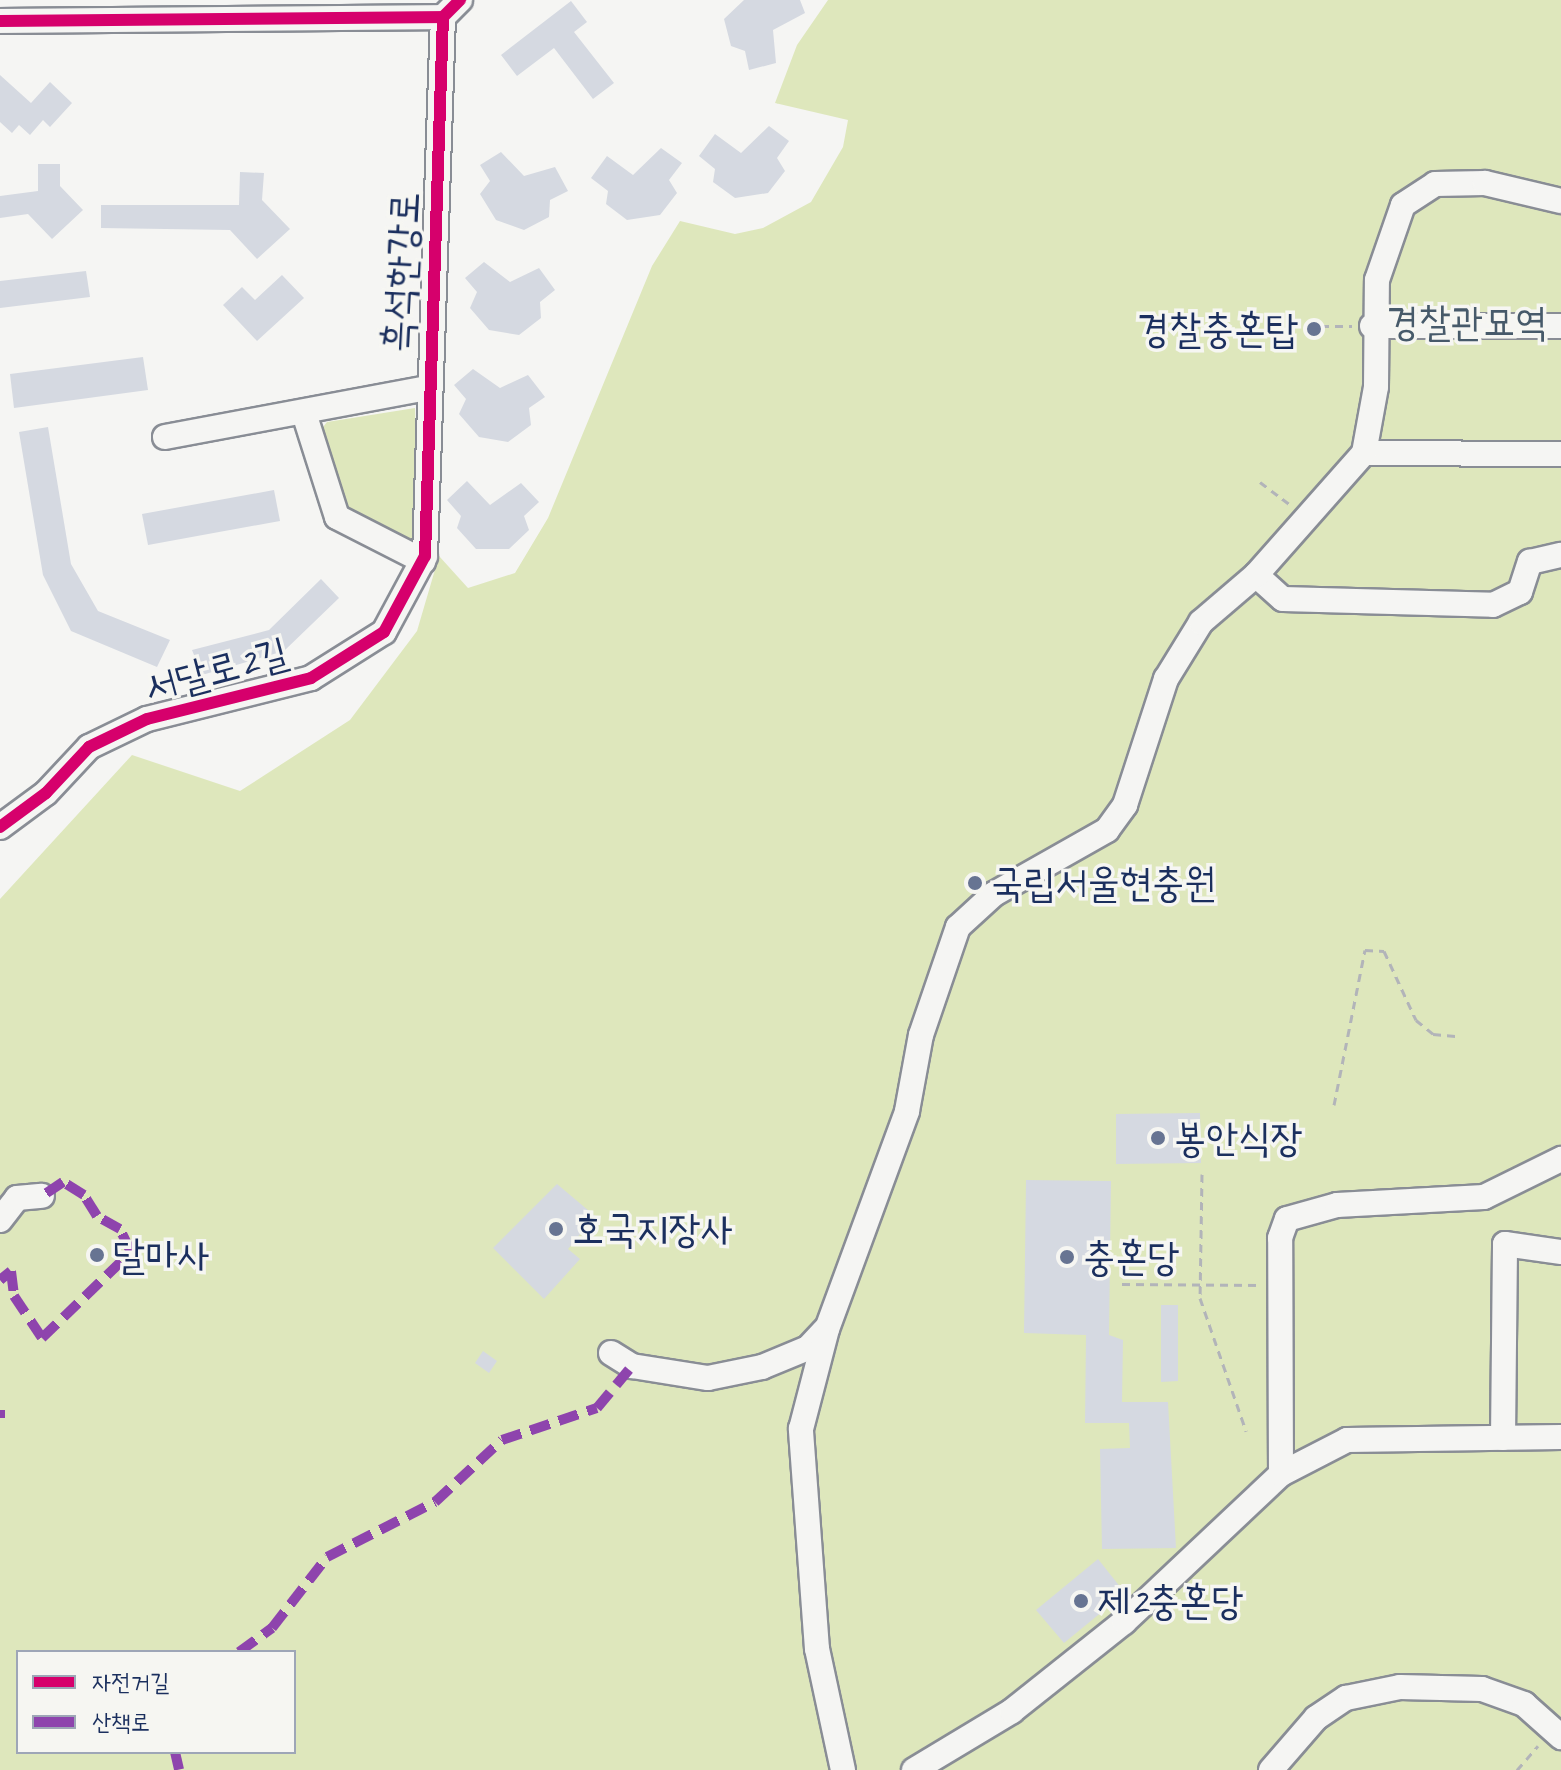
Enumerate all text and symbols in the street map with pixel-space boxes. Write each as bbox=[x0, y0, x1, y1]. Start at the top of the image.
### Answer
street label: 흑석한강로 bbox=[373, 190, 429, 354]
park label: 경찰관묘역 bbox=[1387, 298, 1547, 346]
place label: 경찰충혼탑 bbox=[1137, 305, 1298, 353]
marker: 경찰충혼탑 bbox=[1305, 320, 1323, 338]
street label: 서달로2길 bbox=[139, 628, 293, 712]
place label: 국립서울현충원 bbox=[991, 859, 1216, 907]
marker: 국립서울현충원 bbox=[966, 874, 984, 892]
place label: 봉안식장 bbox=[1174, 1114, 1303, 1162]
marker: 봉안식장 bbox=[1149, 1129, 1167, 1147]
place label: 호국지장사 bbox=[572, 1205, 733, 1253]
marker: 호국지장사 bbox=[547, 1220, 565, 1238]
place label: 달마사 bbox=[113, 1231, 210, 1279]
place label: 충혼당 bbox=[1083, 1233, 1180, 1281]
marker: 달마사 bbox=[88, 1246, 106, 1264]
marker: 충혼당 bbox=[1058, 1248, 1076, 1266]
place label: 제2충혼당 bbox=[1097, 1577, 1244, 1625]
marker: 제2충혼당 bbox=[1072, 1592, 1090, 1610]
legend bbox=[16, 1650, 296, 1754]
text: 자전거길 bbox=[92, 1667, 169, 1697]
text: 산책로 bbox=[92, 1707, 150, 1737]

